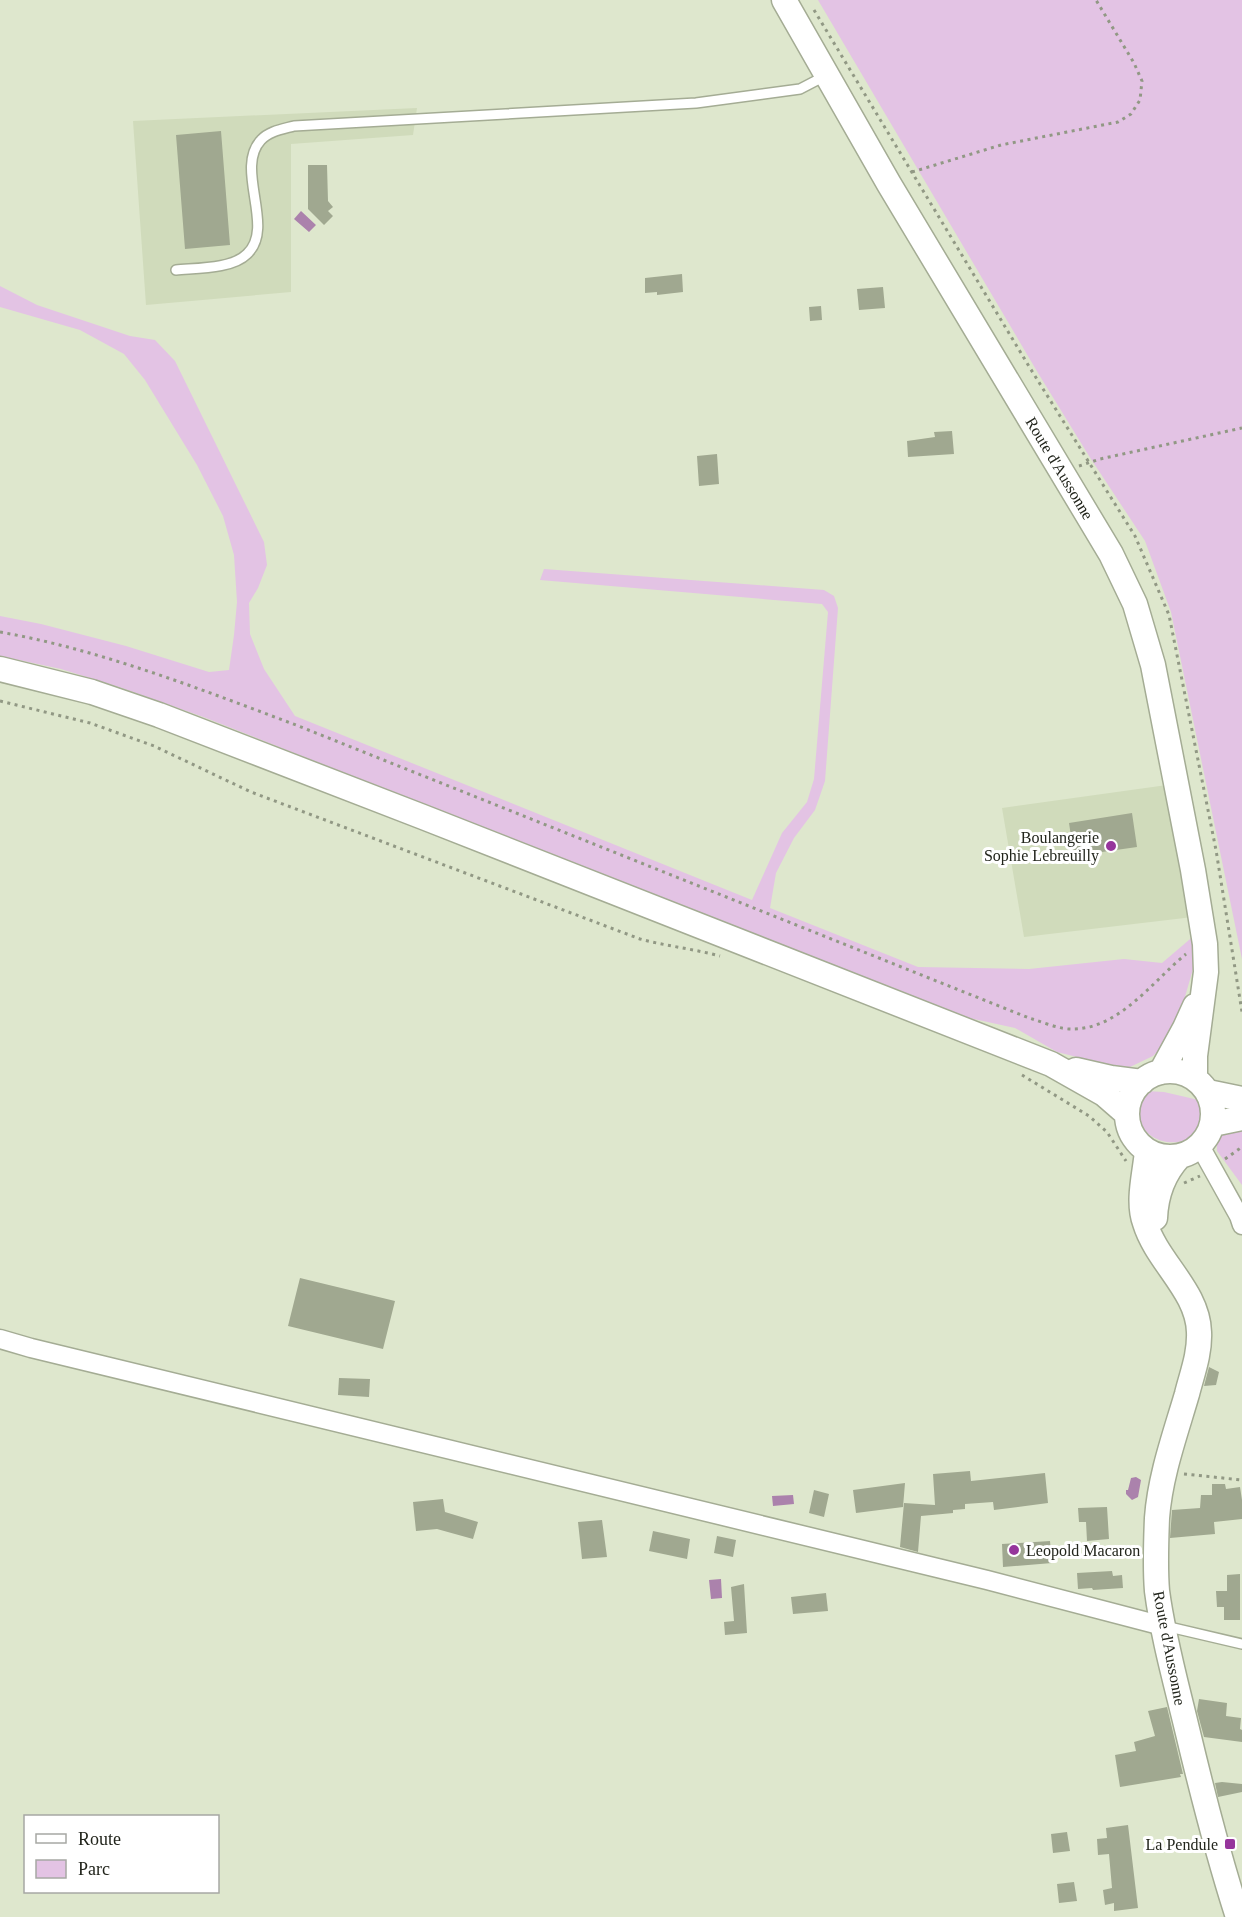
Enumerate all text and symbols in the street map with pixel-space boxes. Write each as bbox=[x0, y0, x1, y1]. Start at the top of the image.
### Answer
street label: Route d'Aussonne bbox=[1022, 414, 1097, 522]
place label: Boulangerie Sophie Lebreuilly bbox=[984, 829, 1099, 865]
marker: Boulangerie Sophie Lebreuilly bbox=[1104, 839, 1118, 853]
place label: Leopold Macaron bbox=[1026, 1542, 1140, 1560]
marker: Leopold Macaron bbox=[1007, 1543, 1021, 1557]
street label: Route d'Aussonne bbox=[1150, 1589, 1189, 1707]
legend bbox=[24, 1815, 219, 1893]
text: Route bbox=[78, 1829, 121, 1849]
place label: La Pendule bbox=[1146, 1836, 1218, 1853]
marker: La Pendule bbox=[1223, 1837, 1237, 1851]
text: Parc bbox=[78, 1859, 110, 1879]

